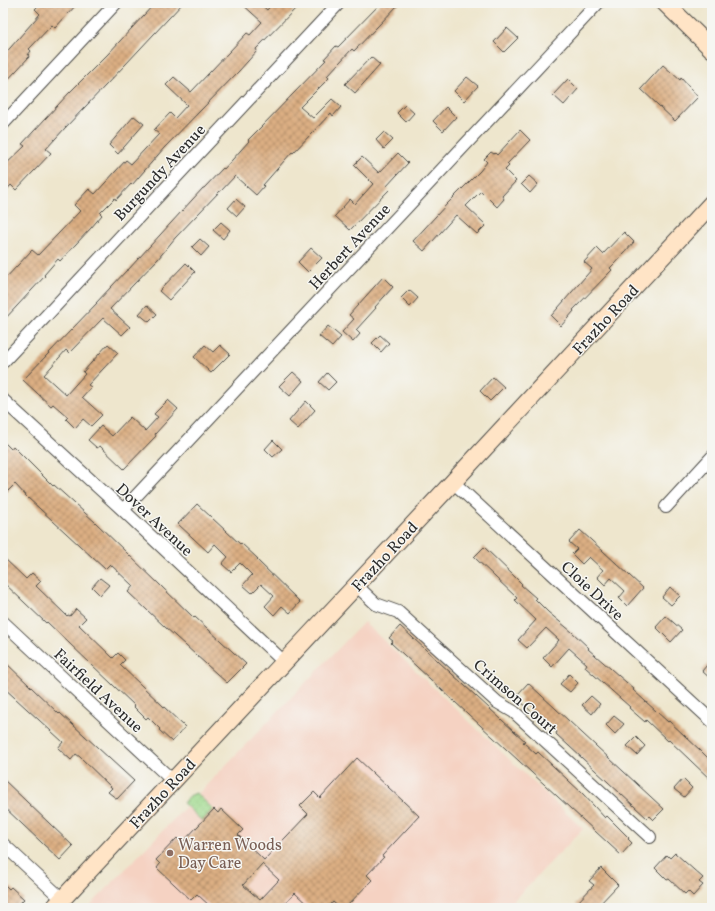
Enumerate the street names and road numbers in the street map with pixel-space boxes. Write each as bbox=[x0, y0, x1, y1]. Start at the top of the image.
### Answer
street label: Burgundy Avenue bbox=[110, 120, 211, 227]
street label: Herbert Avenue bbox=[305, 199, 396, 295]
street label: Frazho Road bbox=[568, 280, 645, 360]
street label: Dover Avenue bbox=[110, 479, 197, 562]
street label: Frazho Road bbox=[347, 517, 424, 597]
street label: Cloie Drive bbox=[555, 557, 628, 626]
street label: Fairfield Avenue bbox=[48, 644, 147, 739]
street label: Crimson Court bbox=[468, 655, 562, 740]
street label: Frazho Road bbox=[125, 754, 202, 834]

